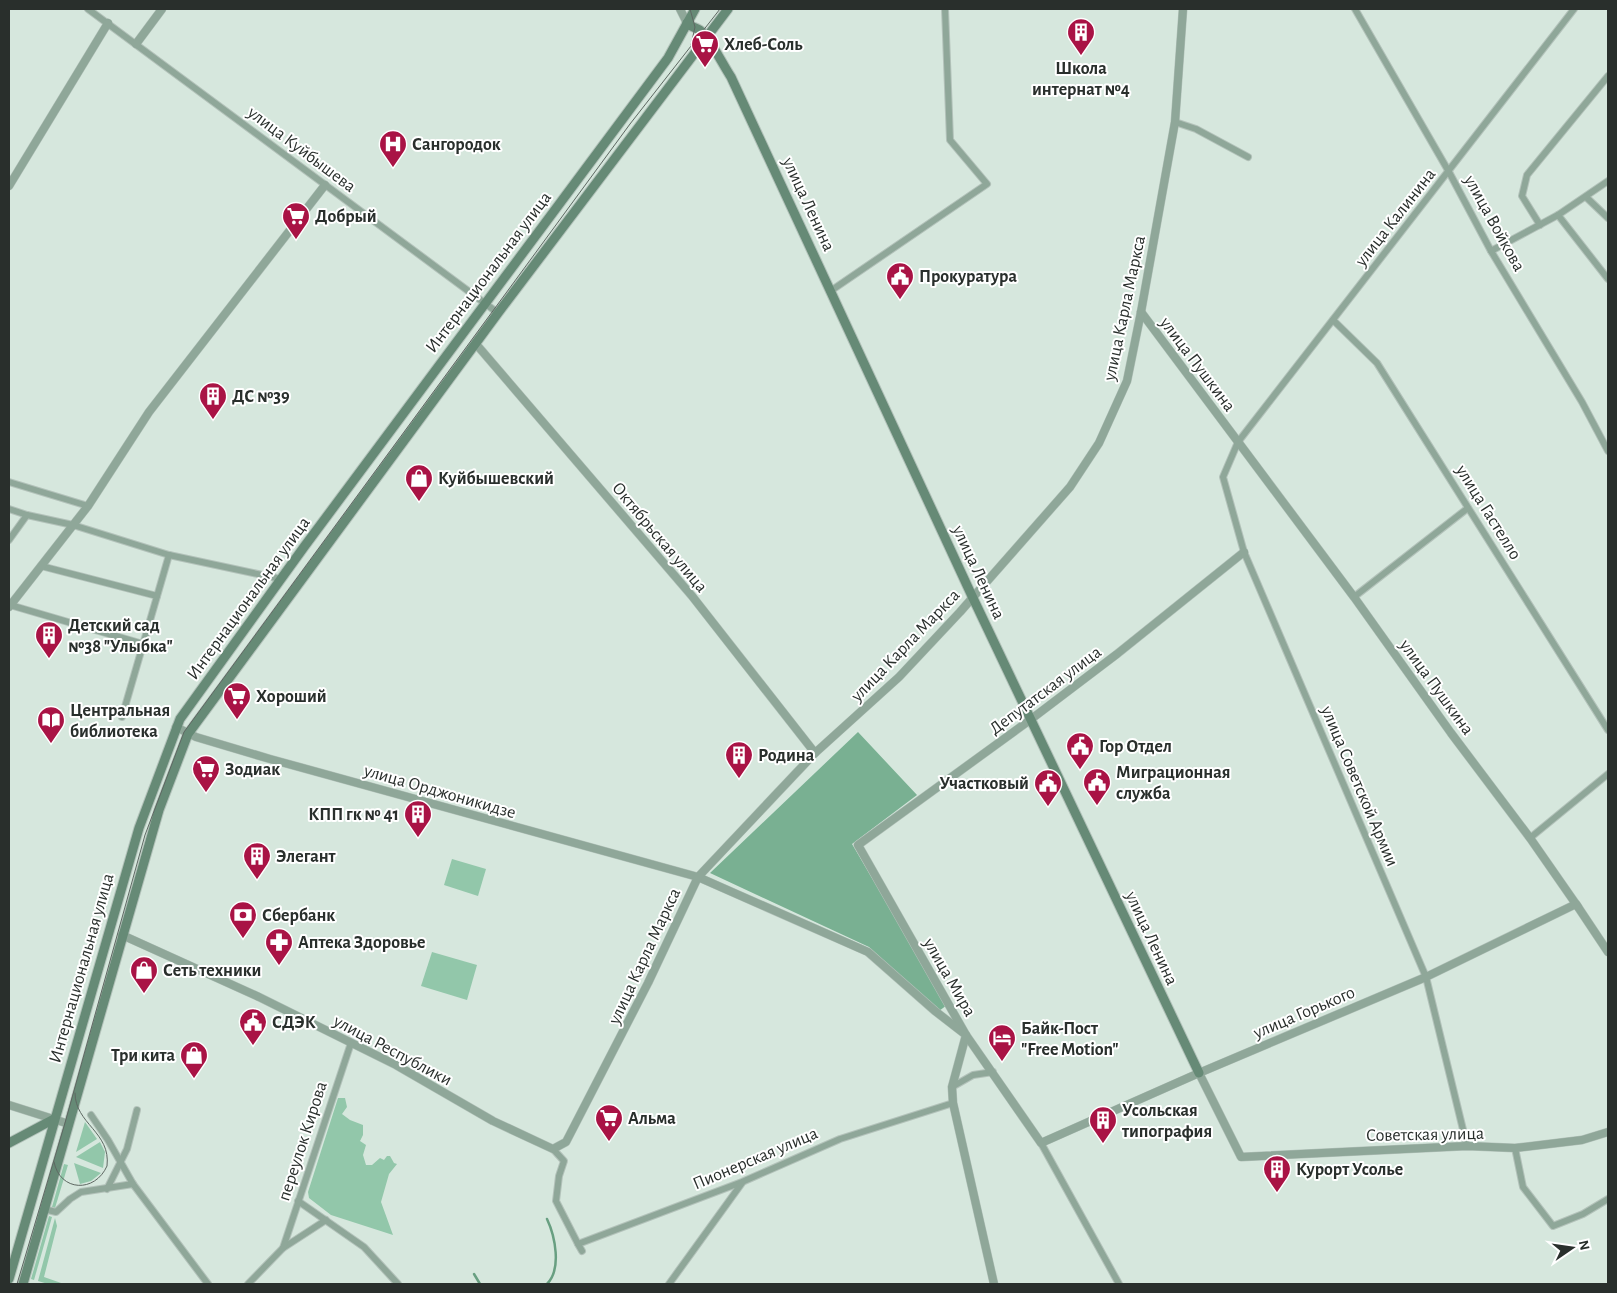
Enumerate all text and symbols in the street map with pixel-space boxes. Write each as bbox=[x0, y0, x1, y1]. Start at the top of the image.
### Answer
building icon: Школа интернат №4 bbox=[1066, 17, 1096, 56]
supermarket icon: Хлеб-Соль bbox=[690, 29, 720, 68]
place label: Хлеб-Соль bbox=[724, 36, 803, 54]
place label: Школа интернат №4 bbox=[1032, 60, 1130, 99]
street label: улица Куйбышева bbox=[243, 102, 359, 196]
hospital icon: Сангородок bbox=[378, 129, 408, 168]
place label: Сангородок bbox=[412, 136, 501, 154]
street label: улица Ленина bbox=[778, 154, 838, 254]
street label: улица Калинина bbox=[1352, 165, 1439, 271]
street label: улица Войкова bbox=[1460, 172, 1528, 275]
street label: Интернациональная улица bbox=[423, 189, 555, 356]
supermarket icon: Добрый bbox=[281, 201, 311, 240]
place label: Добрый bbox=[315, 208, 377, 226]
street label: улица Карла Маркса bbox=[1101, 234, 1149, 383]
public building icon: Прокуратура bbox=[885, 261, 915, 300]
place label: Прокуратура bbox=[919, 268, 1017, 286]
street label: улица Пушкина bbox=[1155, 313, 1238, 415]
building icon: ДС №39 bbox=[198, 381, 228, 420]
place label: ДС №39 bbox=[232, 388, 290, 406]
street label: улица Гастелло bbox=[1451, 461, 1524, 563]
shop icon: Куйбышевский bbox=[404, 463, 434, 502]
place label: Куйбышевский bbox=[438, 470, 554, 488]
street label: Октябрьская улица bbox=[608, 478, 711, 596]
street label: Интернациональная улица bbox=[184, 514, 314, 683]
street label: улица Ленина bbox=[948, 522, 1008, 622]
street label: улица Карла Маркса bbox=[847, 586, 964, 706]
place label: Детский сад №38 "Улыбка" bbox=[68, 617, 173, 656]
building icon: Детский сад №38 "Улыбка" bbox=[34, 620, 64, 659]
street label: улица Пушкина bbox=[1395, 636, 1477, 739]
street label: Депутатская улица bbox=[986, 643, 1105, 739]
supermarket icon: Хороший bbox=[222, 681, 252, 720]
place label: Хороший bbox=[256, 688, 327, 706]
place label: Центральная библиотека bbox=[70, 702, 170, 741]
street label: улица Советской Армии bbox=[1317, 703, 1401, 869]
library icon: Центральная библиотека bbox=[36, 705, 66, 744]
public building icon: Гор Отдел bbox=[1065, 731, 1095, 770]
place label: Гор Отдел bbox=[1099, 738, 1172, 756]
building icon: Родина bbox=[724, 740, 754, 779]
place label: Родина bbox=[758, 747, 815, 765]
supermarket icon: Зодиак bbox=[191, 754, 221, 793]
place label: Зодиак bbox=[225, 761, 280, 779]
street label: улица Орджоникидзе bbox=[361, 761, 518, 822]
place label: Миграционная служба bbox=[1116, 764, 1230, 803]
public building icon: Миграционная служба bbox=[1082, 767, 1112, 806]
public building icon: Участковый bbox=[1033, 768, 1063, 807]
place label: Участковый bbox=[939, 775, 1029, 793]
building icon: КПП гк № 41 bbox=[403, 799, 433, 838]
place label: КПП гк № 41 bbox=[308, 806, 399, 824]
building icon: Элегант bbox=[242, 841, 272, 880]
place label: Элегант bbox=[276, 848, 337, 866]
street label: Интернациональная улица bbox=[46, 871, 118, 1065]
street label: улица Карла Маркса bbox=[605, 886, 684, 1028]
street label: улица Ленина bbox=[1121, 888, 1181, 988]
bank icon: Сбербанк bbox=[228, 900, 258, 939]
place label: Сбербанк bbox=[262, 907, 335, 925]
pharmacy icon: Аптека Здоровье bbox=[264, 927, 294, 966]
place label: Аптека Здоровье bbox=[298, 934, 425, 952]
street label: улица Мира bbox=[919, 934, 979, 1020]
shop icon: Сеть техники bbox=[129, 955, 159, 994]
place label: Сеть техники bbox=[163, 962, 262, 980]
street label: улица Горького bbox=[1250, 984, 1358, 1043]
public building icon: СДЭК bbox=[238, 1007, 268, 1046]
street label: улица Республики bbox=[330, 1011, 455, 1090]
place label: СДЭК bbox=[272, 1014, 316, 1032]
place label: Байк-Пост "Free Motion" bbox=[1021, 1020, 1119, 1059]
hotel icon: Байк-Пост "Free Motion" bbox=[987, 1023, 1017, 1062]
shop icon: Три кита bbox=[179, 1040, 209, 1079]
place label: Три кита bbox=[111, 1047, 175, 1065]
street label: переулок Кирова bbox=[275, 1079, 331, 1203]
place label: Усольская типография bbox=[1121, 1102, 1212, 1141]
supermarket icon: Альма bbox=[594, 1103, 624, 1142]
building icon: Усольская типография bbox=[1088, 1105, 1118, 1144]
place label: Альма bbox=[628, 1110, 676, 1128]
street label: Пионерская улица bbox=[690, 1124, 821, 1193]
street label: Советская улица bbox=[1366, 1125, 1484, 1145]
building icon: Курорт Усолье bbox=[1262, 1154, 1292, 1193]
place label: Курорт Усолье bbox=[1296, 1161, 1403, 1179]
north arrow bbox=[1547, 1223, 1597, 1273]
text: N bbox=[1576, 1239, 1592, 1252]

